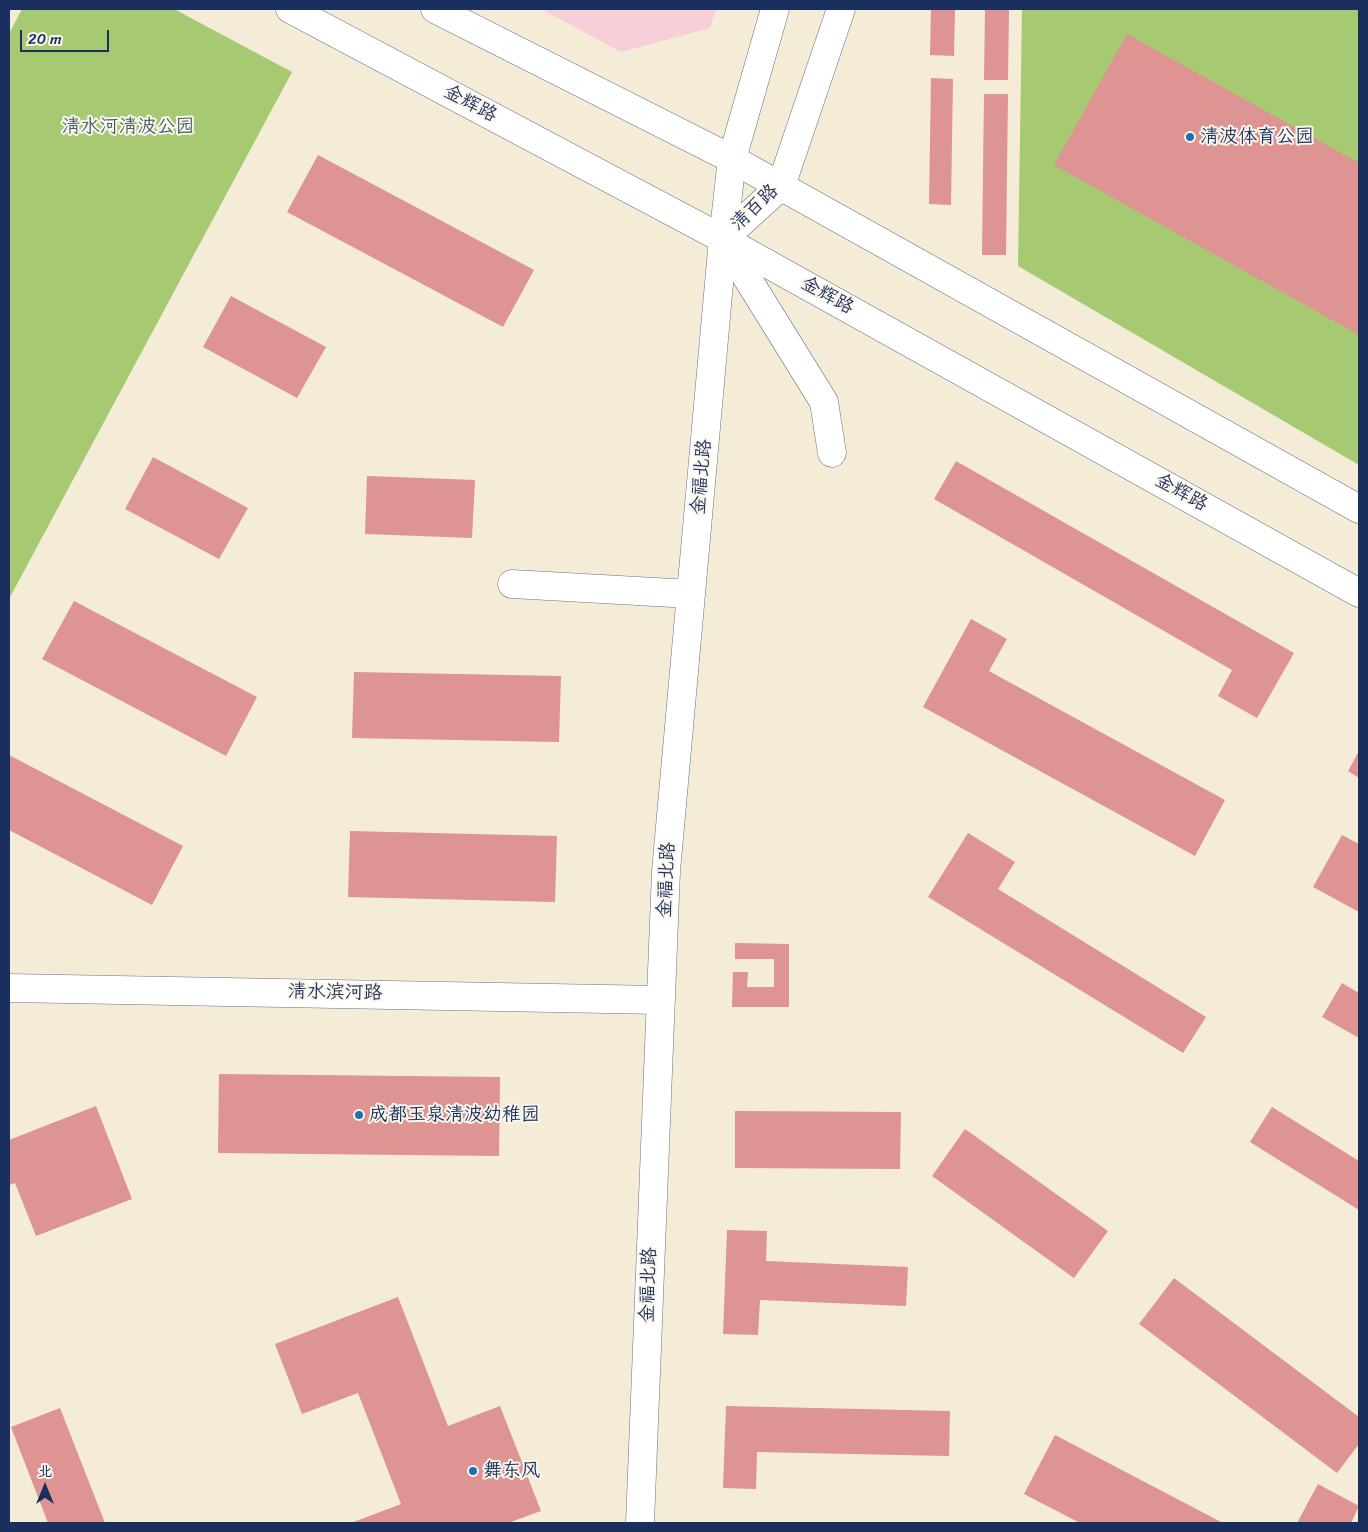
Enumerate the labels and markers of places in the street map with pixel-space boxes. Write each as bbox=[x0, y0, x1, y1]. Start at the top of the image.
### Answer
place label: 清波体育公园 bbox=[1200, 126, 1314, 148]
marker: 清波体育公园 bbox=[1184, 131, 1196, 143]
place label: 成都玉泉清波幼稚园 bbox=[369, 1104, 540, 1126]
marker: 成都玉泉清波幼稚园 bbox=[353, 1109, 365, 1121]
place label: 舞东风 bbox=[483, 1460, 540, 1482]
marker: 舞东风 bbox=[467, 1465, 479, 1477]

